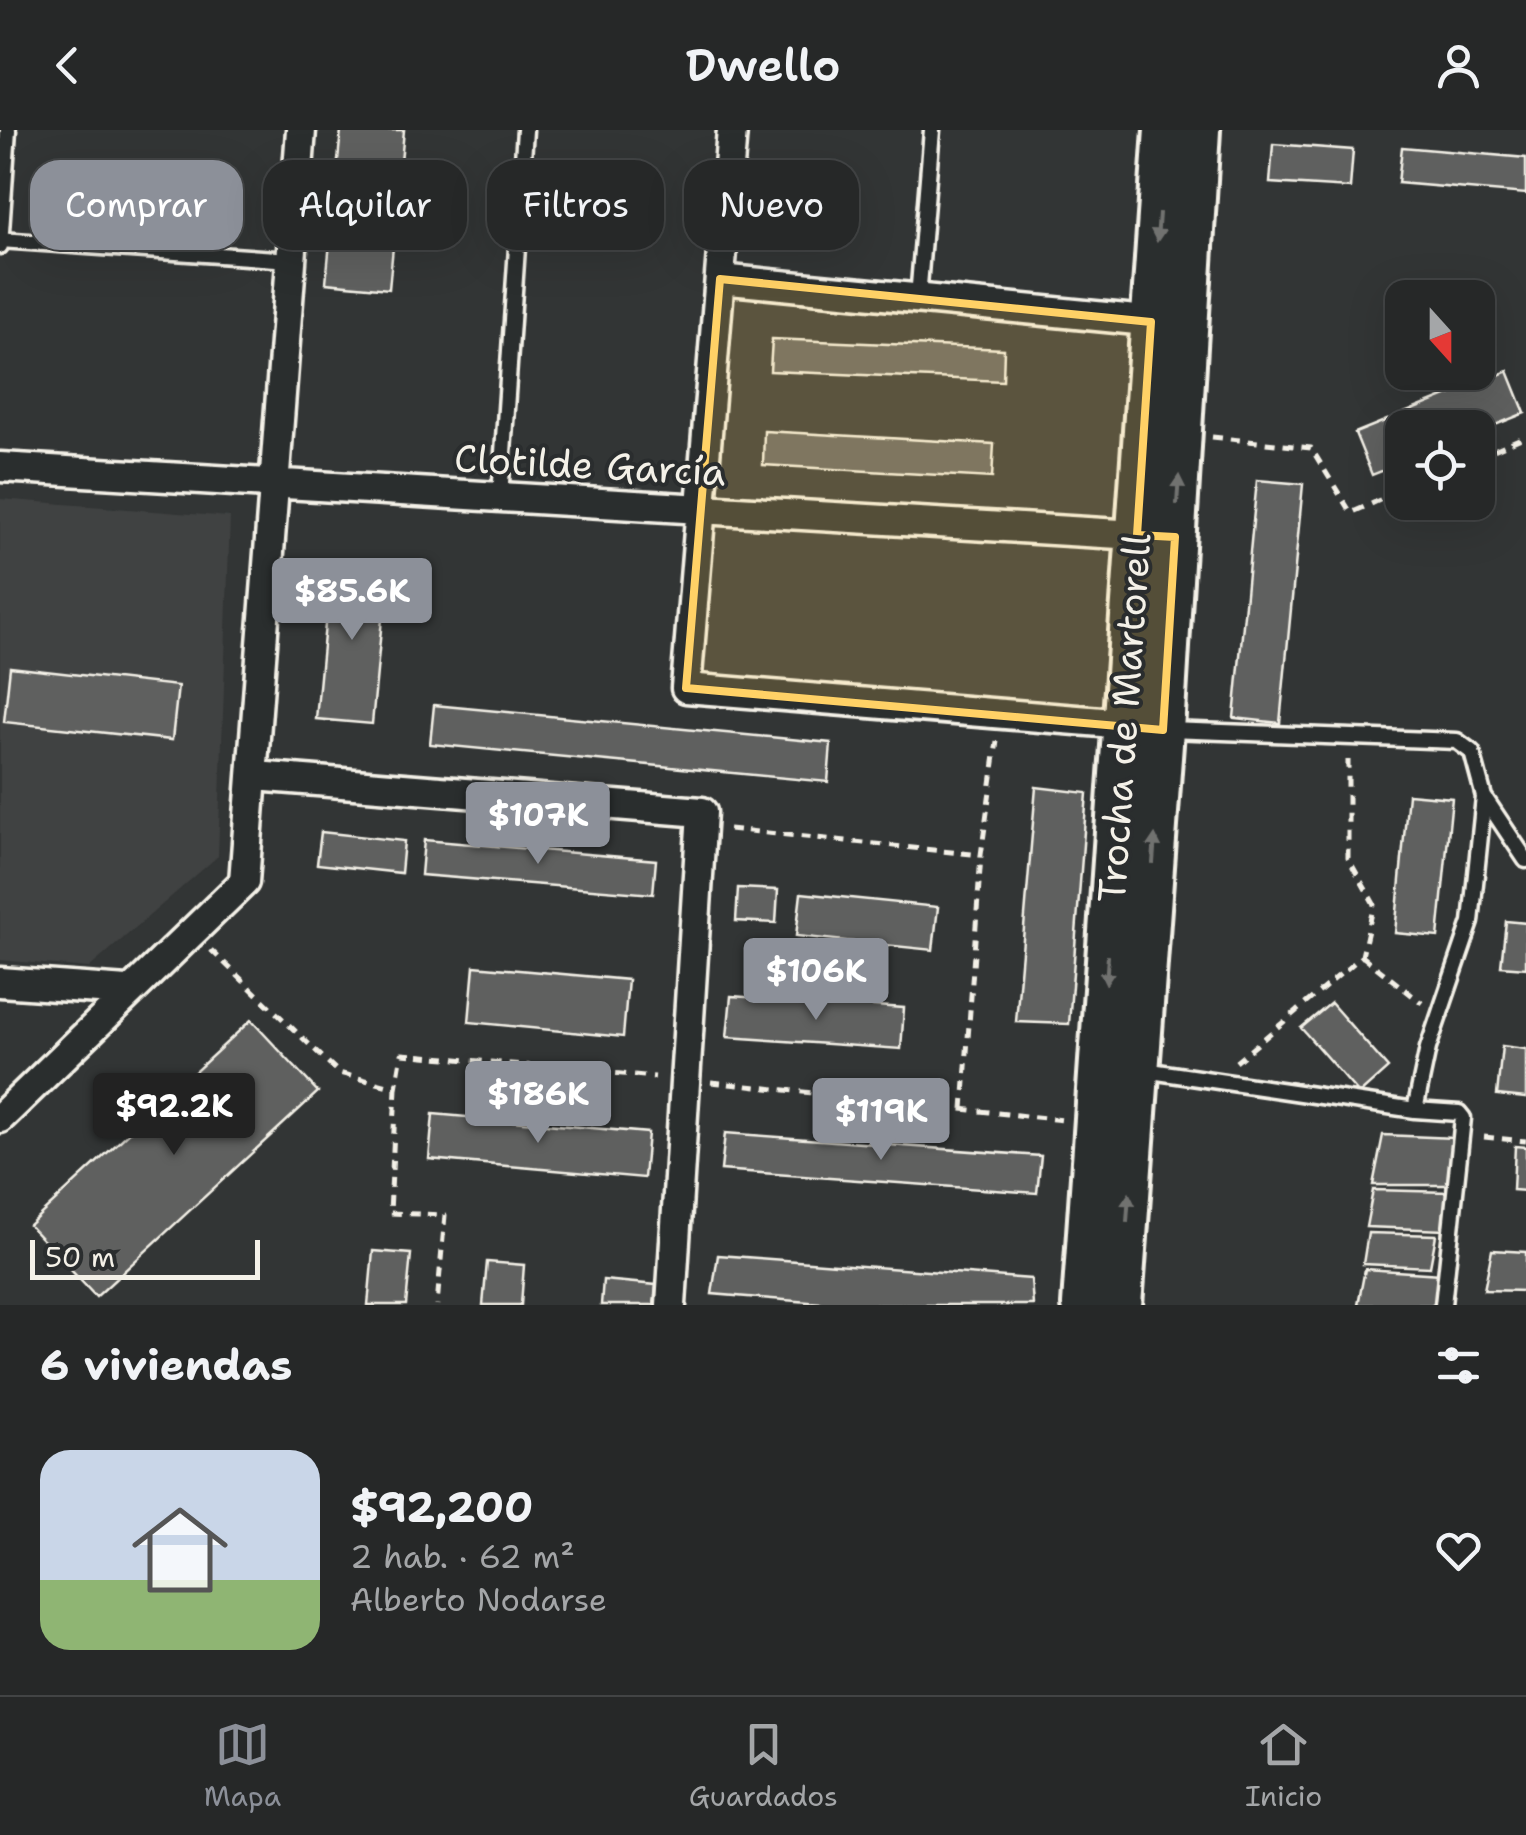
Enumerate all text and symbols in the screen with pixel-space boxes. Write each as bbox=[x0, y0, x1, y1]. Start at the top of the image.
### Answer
text: Dwello bbox=[686, 35, 840, 95]
icon: back bbox=[40, 38, 95, 93]
icon: person bbox=[1431, 38, 1486, 93]
chip: Comprar bbox=[30, 160, 243, 250]
chip: Alquilar bbox=[263, 160, 467, 250]
chip: Filtros bbox=[487, 160, 664, 250]
chip: Nuevo bbox=[684, 160, 859, 250]
one-way arrow bbox=[1150, 212, 1166, 244]
north arrow bbox=[1385, 280, 1495, 390]
map controls bbox=[1385, 280, 1495, 520]
button: locate bbox=[1385, 410, 1495, 520]
street label: Clotilde García bbox=[453, 432, 727, 498]
one-way arrow bbox=[1170, 473, 1186, 505]
street label: Trocha de Martorell bbox=[1086, 531, 1162, 904]
pin: $85.6K bbox=[271, 558, 433, 643]
text: $85.6K bbox=[294, 569, 410, 612]
pin: $107K bbox=[468, 782, 608, 867]
text: $107K bbox=[488, 793, 588, 836]
one-way arrow bbox=[1147, 832, 1163, 864]
pin: $106K bbox=[746, 938, 886, 1023]
text: $106K bbox=[766, 949, 866, 992]
one-way arrow bbox=[1098, 955, 1114, 987]
pin: $186K bbox=[468, 1061, 608, 1146]
text: $186K bbox=[487, 1072, 589, 1115]
pin: $92.2K bbox=[93, 1073, 255, 1158]
pin: $119K bbox=[811, 1078, 951, 1163]
text: $92.2K bbox=[115, 1084, 233, 1127]
text: $119K bbox=[835, 1089, 927, 1132]
one-way arrow bbox=[1120, 1191, 1136, 1223]
scale bar bbox=[30, 1235, 260, 1280]
text: 50 m bbox=[45, 1238, 115, 1276]
text: 6 viviendas bbox=[40, 1337, 292, 1393]
icon: filters bbox=[1431, 1338, 1486, 1393]
text: $92,200 bbox=[350, 1479, 534, 1535]
icon: home bbox=[120, 1490, 240, 1610]
icon: heart bbox=[1431, 1523, 1486, 1578]
text: 2 hab. · 62 m² bbox=[350, 1535, 575, 1578]
text: Alberto Nodarse bbox=[350, 1578, 607, 1621]
tab: Mapa bbox=[204, 1717, 281, 1815]
tab: Guardados bbox=[689, 1717, 838, 1815]
tab: Inicio bbox=[1245, 1717, 1322, 1815]

